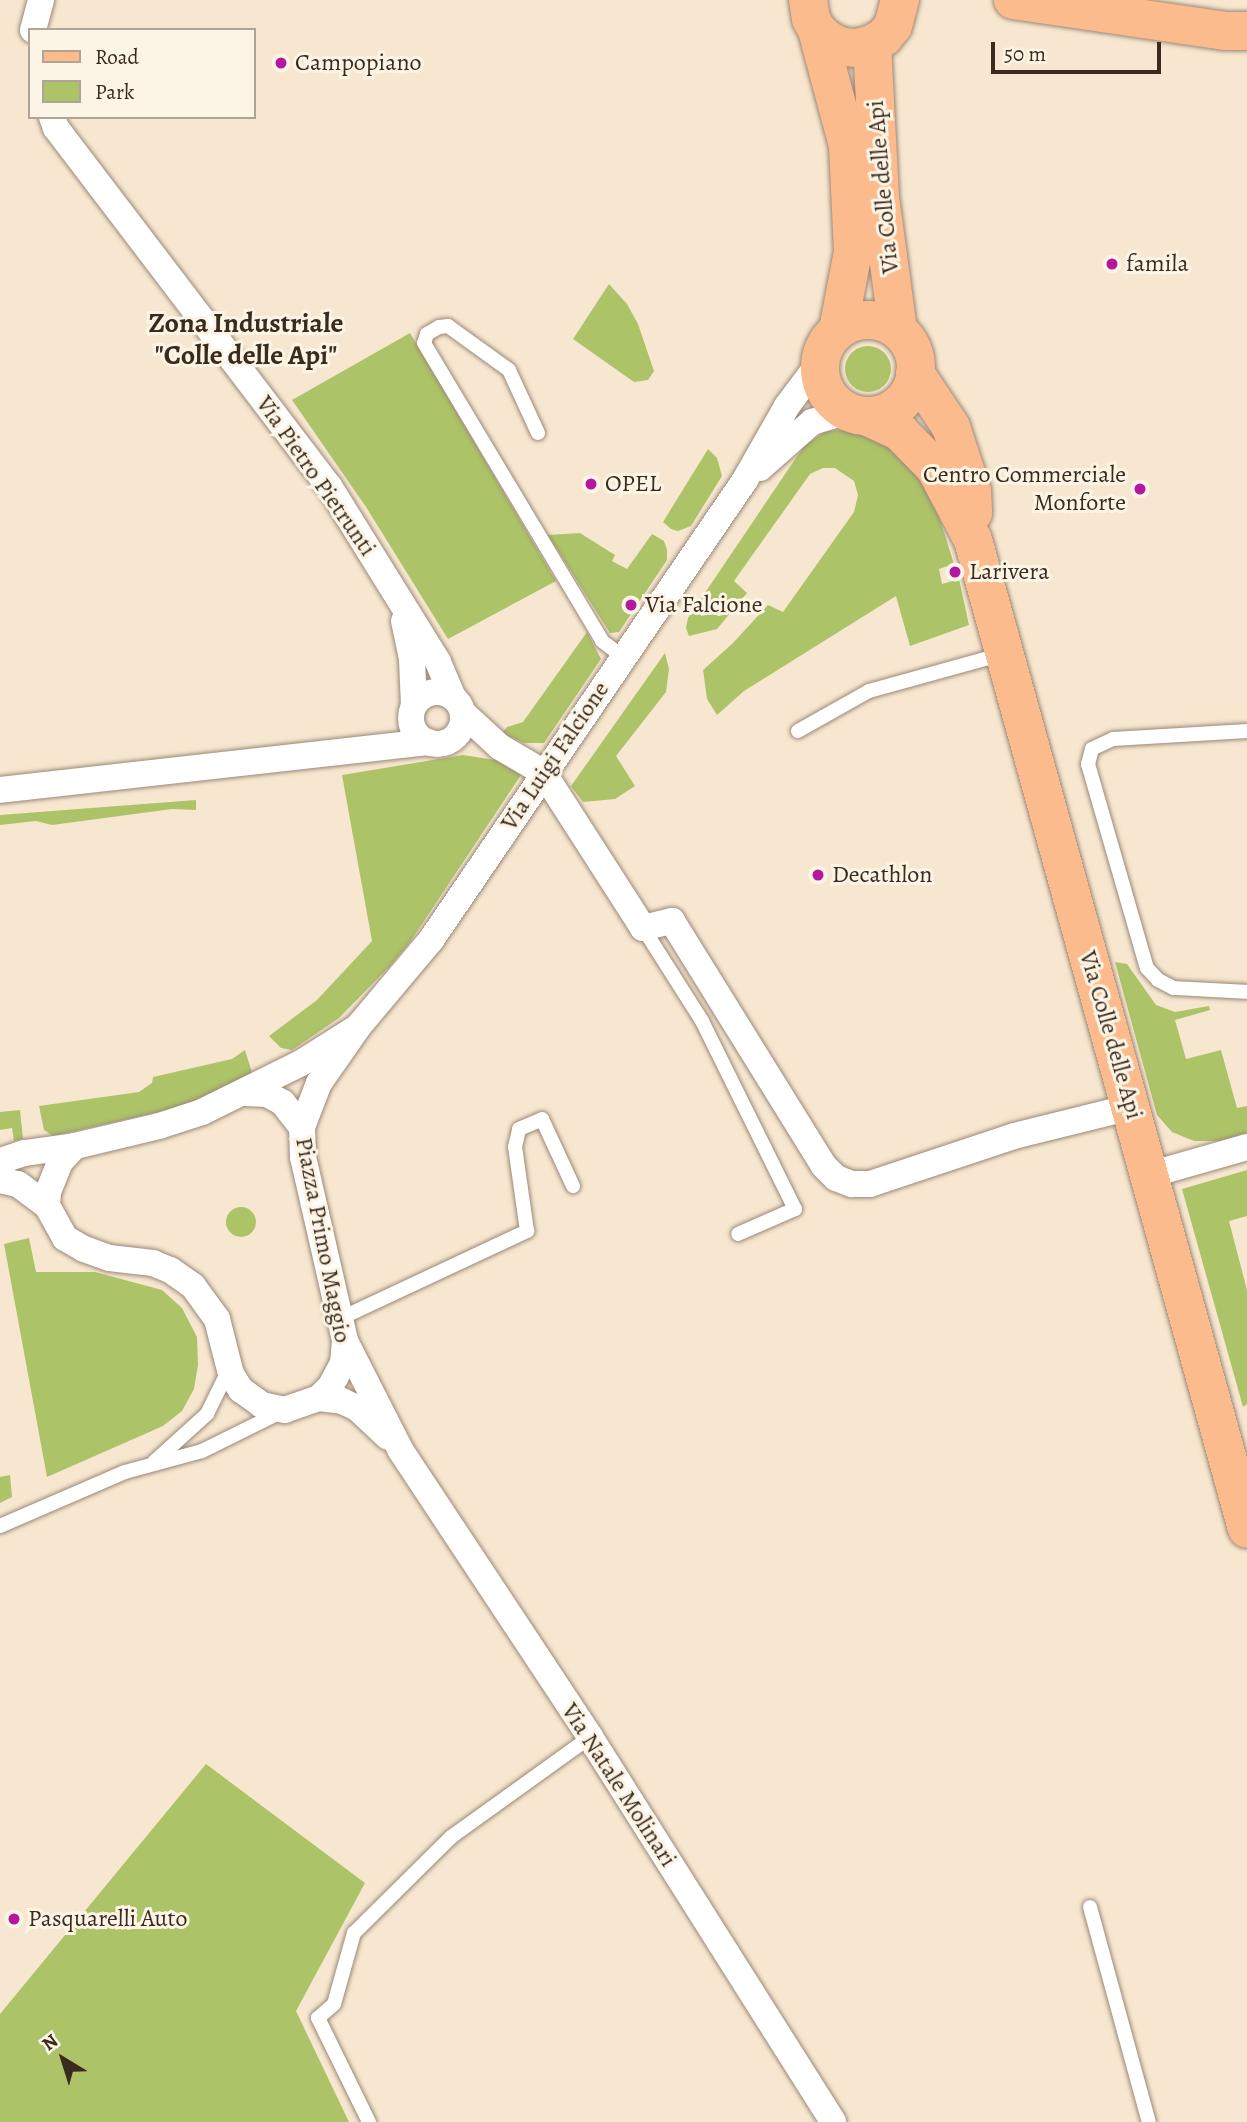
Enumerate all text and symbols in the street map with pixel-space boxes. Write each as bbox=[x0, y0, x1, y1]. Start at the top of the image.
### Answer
legend bbox=[28, 28, 256, 119]
scale bar bbox=[995, 28, 1165, 72]
text: 50 m bbox=[1004, 40, 1046, 68]
text: Road bbox=[95, 43, 139, 71]
place label: Campopiano bbox=[295, 49, 422, 77]
marker: Campopiano bbox=[273, 55, 289, 71]
text: Park bbox=[95, 78, 134, 106]
street label: Via Colle delle Api bbox=[861, 99, 905, 275]
place label: famila bbox=[1126, 250, 1189, 278]
marker: famila bbox=[1104, 256, 1120, 272]
district label: Zona Industriale "Colle delle Api" bbox=[149, 306, 343, 372]
street label: Via Pietro Pietrunti bbox=[250, 390, 382, 562]
place label: Centro Commerciale Monforte bbox=[923, 461, 1126, 517]
place label: OPEL bbox=[605, 470, 661, 498]
marker: OPEL bbox=[583, 476, 599, 492]
marker: Centro Commerciale Monforte bbox=[1132, 481, 1148, 497]
place label: Larivera bbox=[969, 558, 1049, 586]
marker: Larivera bbox=[947, 564, 963, 580]
place label: Via Falcione bbox=[645, 591, 762, 619]
marker: Via Falcione bbox=[623, 597, 639, 613]
street label: Via Luigi Falcione bbox=[495, 676, 615, 836]
place label: Decathlon bbox=[832, 861, 932, 889]
marker: Decathlon bbox=[810, 867, 826, 883]
street label: Via Colle delle Api bbox=[1073, 947, 1149, 1123]
street label: Piazza Primo Maggio bbox=[289, 1135, 357, 1345]
street label: Via Natale Molinari bbox=[555, 1698, 683, 1872]
place label: Pasquarelli Auto bbox=[28, 1905, 187, 1933]
marker: Pasquarelli Auto bbox=[6, 1911, 22, 1927]
north arrow bbox=[28, 2024, 98, 2094]
text: N bbox=[37, 2028, 64, 2057]

